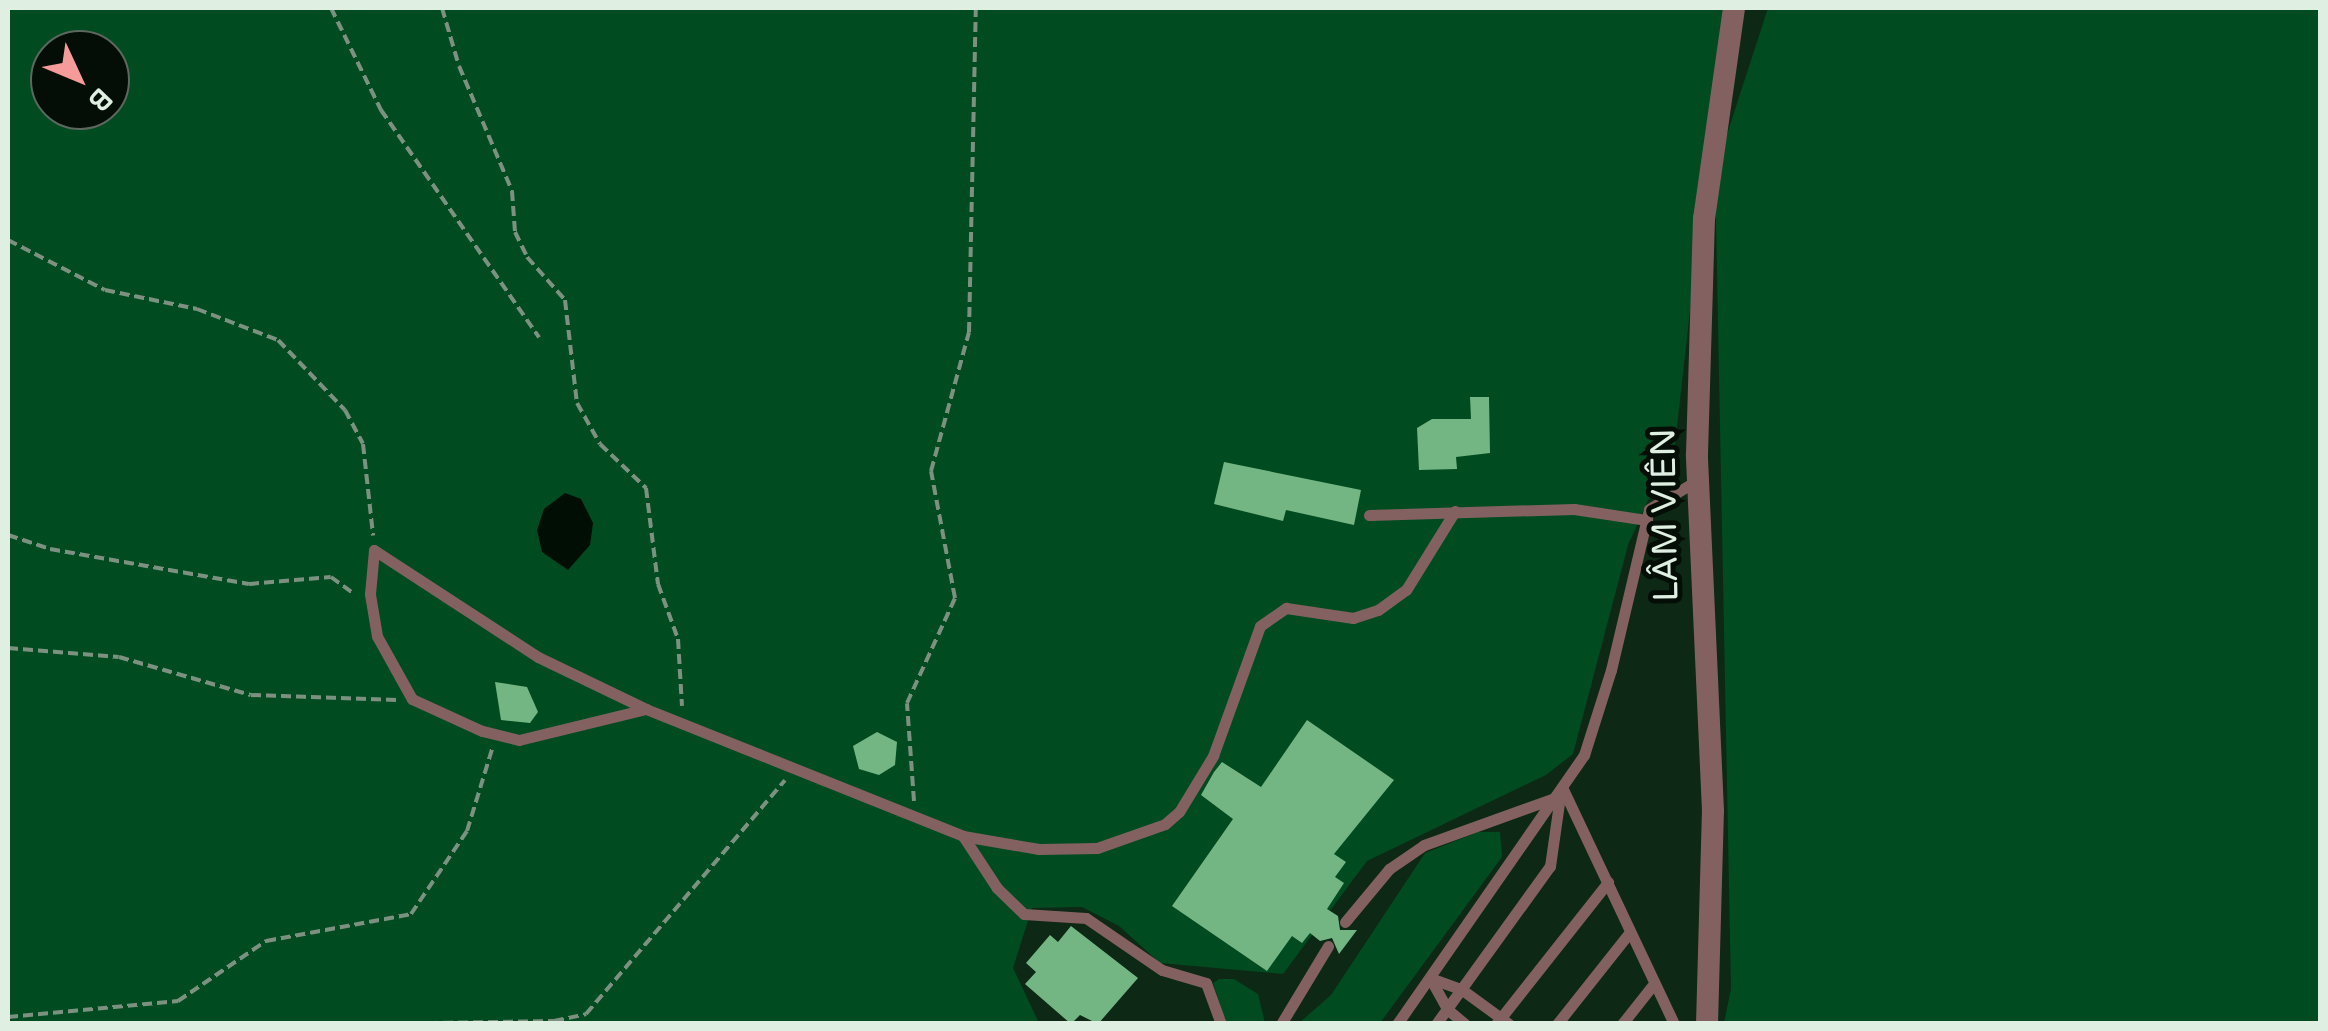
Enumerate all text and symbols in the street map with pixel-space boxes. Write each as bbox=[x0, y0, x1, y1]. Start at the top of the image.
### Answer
north arrow bbox=[30, 30, 130, 130]
text: B bbox=[81, 81, 119, 118]
street label: LÂM VIÊN bbox=[1642, 428, 1688, 602]

